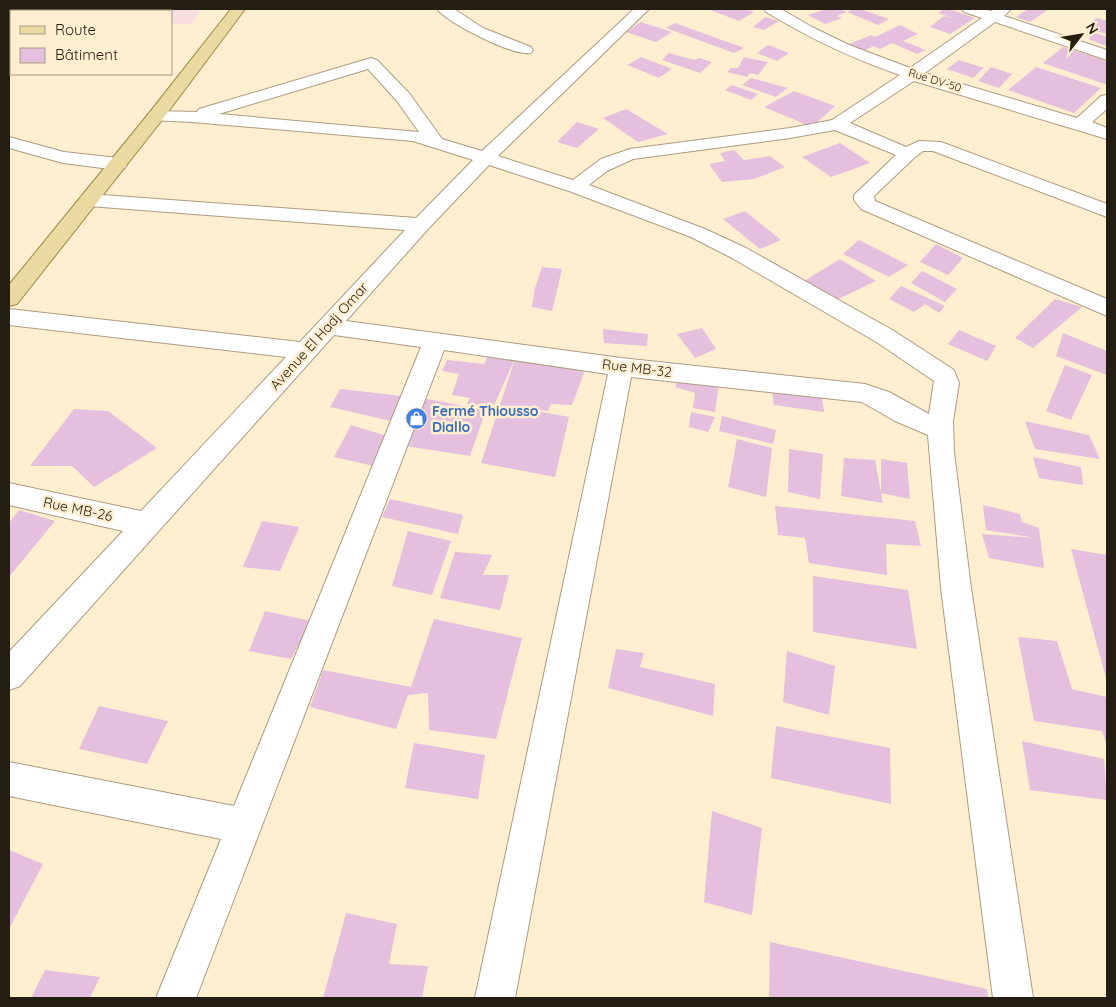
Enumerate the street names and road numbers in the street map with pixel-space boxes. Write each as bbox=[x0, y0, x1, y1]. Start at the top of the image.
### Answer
street label: Rue DV-50 bbox=[907, 65, 963, 95]
street label: Avenue El Hadj Omar bbox=[266, 278, 373, 394]
street label: Rue MB-32 bbox=[601, 355, 673, 381]
street label: Rue MB-26 bbox=[42, 493, 115, 525]

